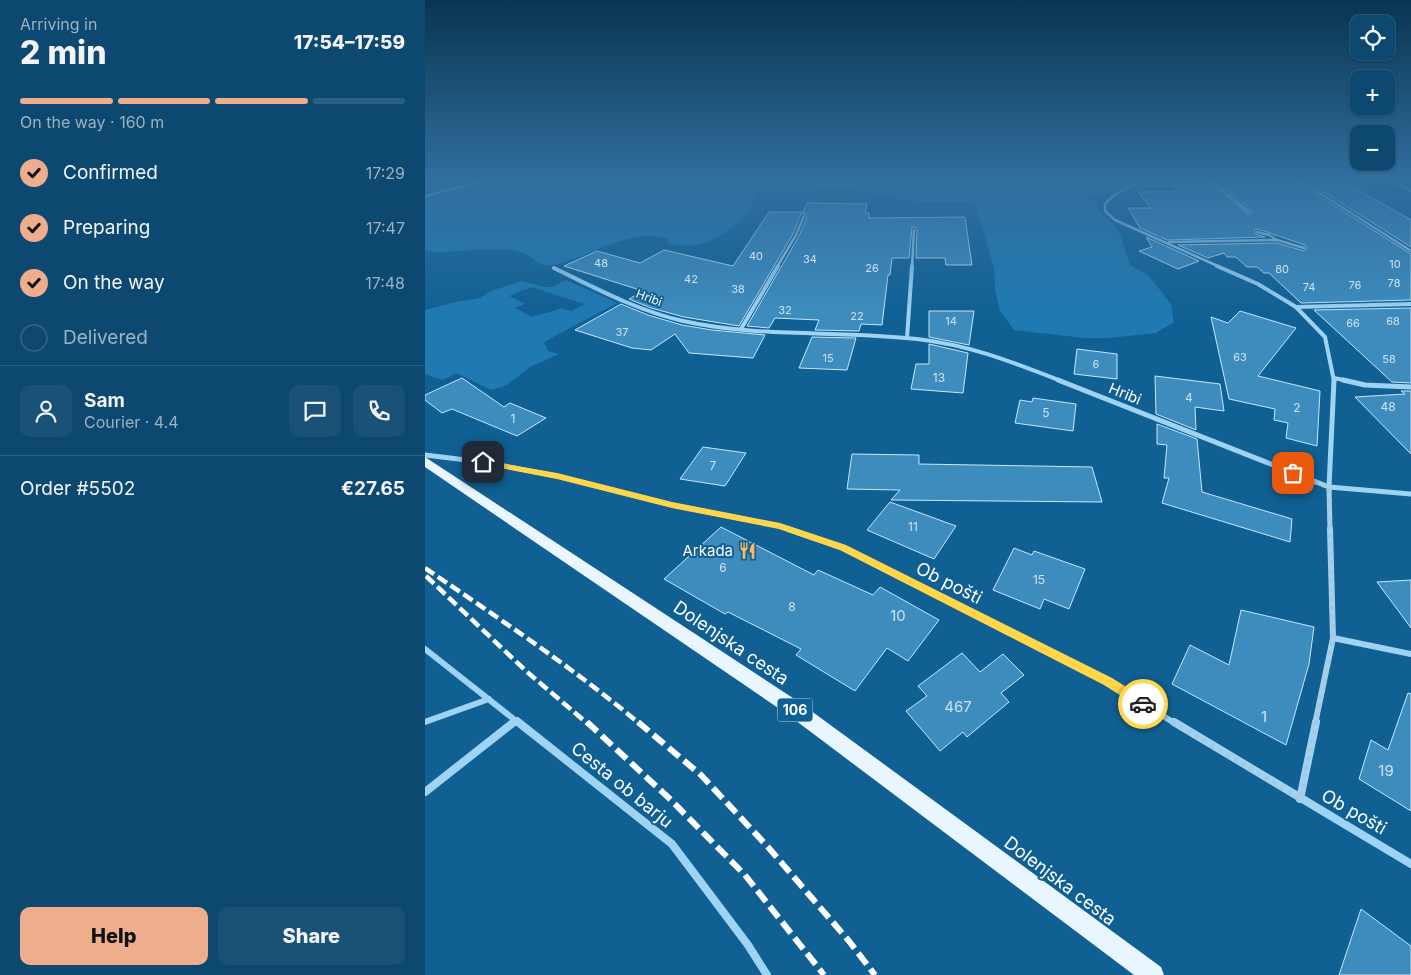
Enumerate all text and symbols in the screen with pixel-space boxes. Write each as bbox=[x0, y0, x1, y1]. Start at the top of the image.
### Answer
text: Arriving in bbox=[20, 14, 97, 34]
map controls bbox=[1350, 15, 1395, 170]
button: locate bbox=[1350, 15, 1395, 60]
text: 17:54–17:59 bbox=[294, 31, 405, 54]
text: 2 min bbox=[20, 33, 106, 72]
button: + bbox=[1350, 70, 1395, 115]
text: On the way · 160 m bbox=[20, 112, 164, 132]
button: − bbox=[1350, 125, 1395, 170]
icon: check bbox=[20, 159, 48, 187]
text: Confirmed bbox=[63, 161, 158, 184]
text: 17:29 bbox=[366, 163, 405, 183]
icon: check bbox=[20, 214, 48, 242]
text: Preparing bbox=[63, 216, 150, 239]
text: 17:47 bbox=[366, 218, 405, 238]
house number: 40 bbox=[749, 249, 763, 263]
house number: 34 bbox=[803, 252, 817, 266]
house number: 48 bbox=[594, 256, 608, 270]
house number: 10 bbox=[1389, 257, 1401, 271]
house number: 26 bbox=[865, 261, 879, 275]
house number: 80 bbox=[1275, 262, 1289, 276]
icon: check bbox=[20, 269, 48, 297]
text: On the way bbox=[63, 271, 165, 294]
house number: 42 bbox=[684, 272, 698, 286]
text: 17:48 bbox=[365, 273, 405, 293]
house number: 78 bbox=[1388, 276, 1401, 290]
house number: 76 bbox=[1349, 278, 1362, 292]
house number: 74 bbox=[1303, 280, 1315, 294]
house number: 38 bbox=[731, 282, 745, 296]
street label: Hribi bbox=[634, 286, 664, 309]
house number: 32 bbox=[778, 303, 792, 317]
house number: 22 bbox=[850, 309, 864, 323]
house number: 14 bbox=[945, 314, 957, 328]
house number: 68 bbox=[1386, 314, 1400, 328]
house number: 66 bbox=[1346, 316, 1360, 330]
house number: 37 bbox=[615, 325, 629, 339]
text: Delivered bbox=[63, 326, 148, 349]
house number: 63 bbox=[1233, 350, 1247, 364]
house number: 15 bbox=[822, 351, 834, 365]
house number: 58 bbox=[1382, 352, 1396, 366]
house number: 6 bbox=[1093, 357, 1100, 371]
house number: 13 bbox=[933, 370, 945, 385]
street label: Hribi bbox=[1106, 378, 1144, 409]
button: person bbox=[20, 385, 72, 437]
button: chat bbox=[289, 385, 341, 437]
button: phone bbox=[353, 385, 405, 437]
text: Sam bbox=[84, 389, 125, 412]
house number: 4 bbox=[1185, 390, 1193, 405]
house number: 48 bbox=[1380, 399, 1396, 414]
house number: 2 bbox=[1293, 400, 1301, 415]
house number: 5 bbox=[1042, 405, 1050, 420]
house number: 1 bbox=[511, 411, 515, 426]
text: Courier · 4.4 bbox=[84, 412, 179, 432]
pin bbox=[462, 441, 504, 483]
icon: home bbox=[469, 448, 497, 476]
pin bbox=[1272, 452, 1314, 494]
house number: 7 bbox=[710, 458, 717, 473]
icon: bag bbox=[1279, 459, 1307, 487]
text: Order #5502 bbox=[20, 477, 135, 500]
text: €27.65 bbox=[341, 477, 405, 500]
house number: 11 bbox=[908, 519, 918, 534]
place label: Arkada bbox=[683, 541, 733, 560]
restaurant icon: Arkada bbox=[737, 541, 757, 561]
street label: Ob pošti bbox=[913, 557, 986, 608]
house number: 6 bbox=[719, 560, 727, 575]
house number: 15 bbox=[1033, 572, 1045, 587]
street label: Dolenjska cesta bbox=[670, 596, 793, 689]
house number: 8 bbox=[788, 599, 796, 614]
house number: 10 bbox=[890, 606, 906, 625]
courier bbox=[1118, 679, 1168, 729]
icon: car bbox=[1129, 690, 1157, 718]
house number: 467 bbox=[944, 697, 972, 716]
road number: 106 bbox=[777, 698, 813, 722]
house number: 1 bbox=[1261, 707, 1267, 726]
street label: Cesta ob barju bbox=[567, 737, 677, 832]
house number: 19 bbox=[1378, 761, 1394, 780]
street label: Ob pošti bbox=[1318, 785, 1390, 839]
street label: Dolenjska cesta bbox=[1000, 832, 1120, 929]
button: Help bbox=[20, 907, 208, 965]
button: Share bbox=[218, 907, 405, 965]

